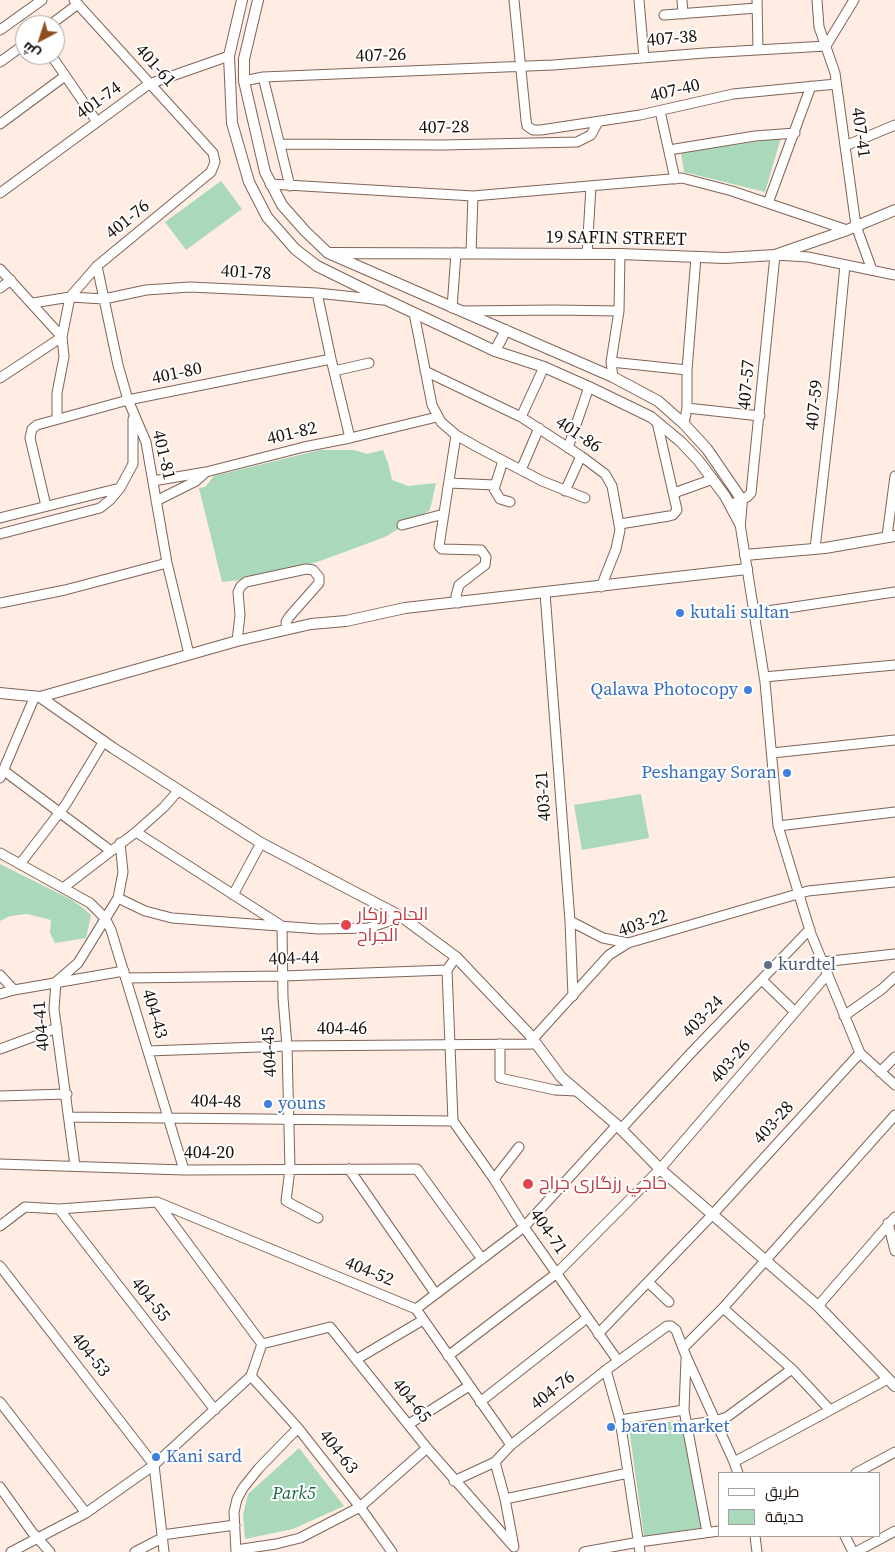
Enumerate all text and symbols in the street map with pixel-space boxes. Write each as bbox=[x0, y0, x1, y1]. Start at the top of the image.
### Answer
north arrow bbox=[15, 15, 65, 65]
street label: 407-38 bbox=[646, 26, 698, 52]
text: ش bbox=[18, 37, 44, 64]
street label: 401-61 bbox=[130, 40, 180, 92]
street label: 407-26 bbox=[355, 44, 407, 68]
street label: 407-40 bbox=[648, 75, 702, 107]
street label: 401-74 bbox=[72, 77, 126, 125]
street label: 407-41 bbox=[846, 106, 874, 160]
street label: 407-28 bbox=[419, 117, 469, 139]
street label: 401-76 bbox=[102, 196, 154, 244]
street label: 19 SAFIN STREET bbox=[545, 227, 687, 251]
street label: 401-78 bbox=[220, 261, 272, 285]
street label: 401-80 bbox=[150, 358, 204, 390]
street label: 407-57 bbox=[734, 359, 760, 411]
street label: 407-59 bbox=[802, 379, 828, 431]
street label: 401-86 bbox=[551, 412, 605, 458]
street label: 401-82 bbox=[265, 418, 319, 450]
street label: 401-81 bbox=[147, 428, 179, 482]
place label: kutali sultan bbox=[690, 602, 790, 624]
marker: kutali sultan bbox=[674, 607, 686, 619]
place label: Qalawa Photocopy bbox=[590, 679, 738, 701]
marker: Qalawa Photocopy bbox=[742, 684, 754, 696]
place label: Peshangay Soran bbox=[641, 762, 777, 784]
marker: Peshangay Soran bbox=[781, 767, 793, 779]
street label: 403-21 bbox=[531, 770, 557, 822]
place label: الحاج رزكار الجراح bbox=[357, 904, 428, 946]
street label: 403-22 bbox=[616, 906, 670, 942]
marker: الحاج رزكار الجراح bbox=[339, 918, 353, 932]
street label: 404-44 bbox=[268, 947, 320, 971]
place label: kurdtel bbox=[778, 954, 836, 976]
marker: kurdtel bbox=[762, 959, 774, 971]
street label: 404-43 bbox=[136, 987, 172, 1041]
street label: 403-24 bbox=[678, 991, 728, 1043]
street label: 404-41 bbox=[29, 1000, 55, 1052]
street label: 404-46 bbox=[317, 1018, 367, 1040]
street label: 404-45 bbox=[258, 1026, 282, 1078]
street label: 403-26 bbox=[706, 1036, 756, 1088]
street label: 404-48 bbox=[191, 1091, 241, 1113]
place label: youns bbox=[278, 1093, 326, 1115]
street label: 403-28 bbox=[749, 1097, 799, 1149]
marker: youns bbox=[262, 1098, 274, 1110]
street label: 404-20 bbox=[184, 1142, 234, 1164]
place label: حاجي رزگارى جراح bbox=[539, 1173, 667, 1195]
marker: حاجي رزگارى جراح bbox=[521, 1177, 535, 1191]
street label: 404-71 bbox=[525, 1205, 571, 1259]
street label: 404-52 bbox=[341, 1253, 397, 1291]
street label: 404-55 bbox=[126, 1273, 174, 1327]
street label: 404-53 bbox=[66, 1328, 114, 1382]
street label: 404-76 bbox=[526, 1367, 580, 1415]
street label: 404-65 bbox=[387, 1374, 435, 1428]
place label: baren market bbox=[621, 1416, 729, 1438]
marker: baren market bbox=[605, 1421, 617, 1433]
street label: 404-63 bbox=[314, 1425, 362, 1479]
place label: Kani sard bbox=[166, 1446, 242, 1468]
marker: Kani sard bbox=[150, 1451, 162, 1463]
legend bbox=[718, 1472, 880, 1537]
text: طريق bbox=[765, 1481, 799, 1502]
park label: Park5 bbox=[272, 1483, 316, 1505]
text: حديقة bbox=[765, 1506, 804, 1527]

